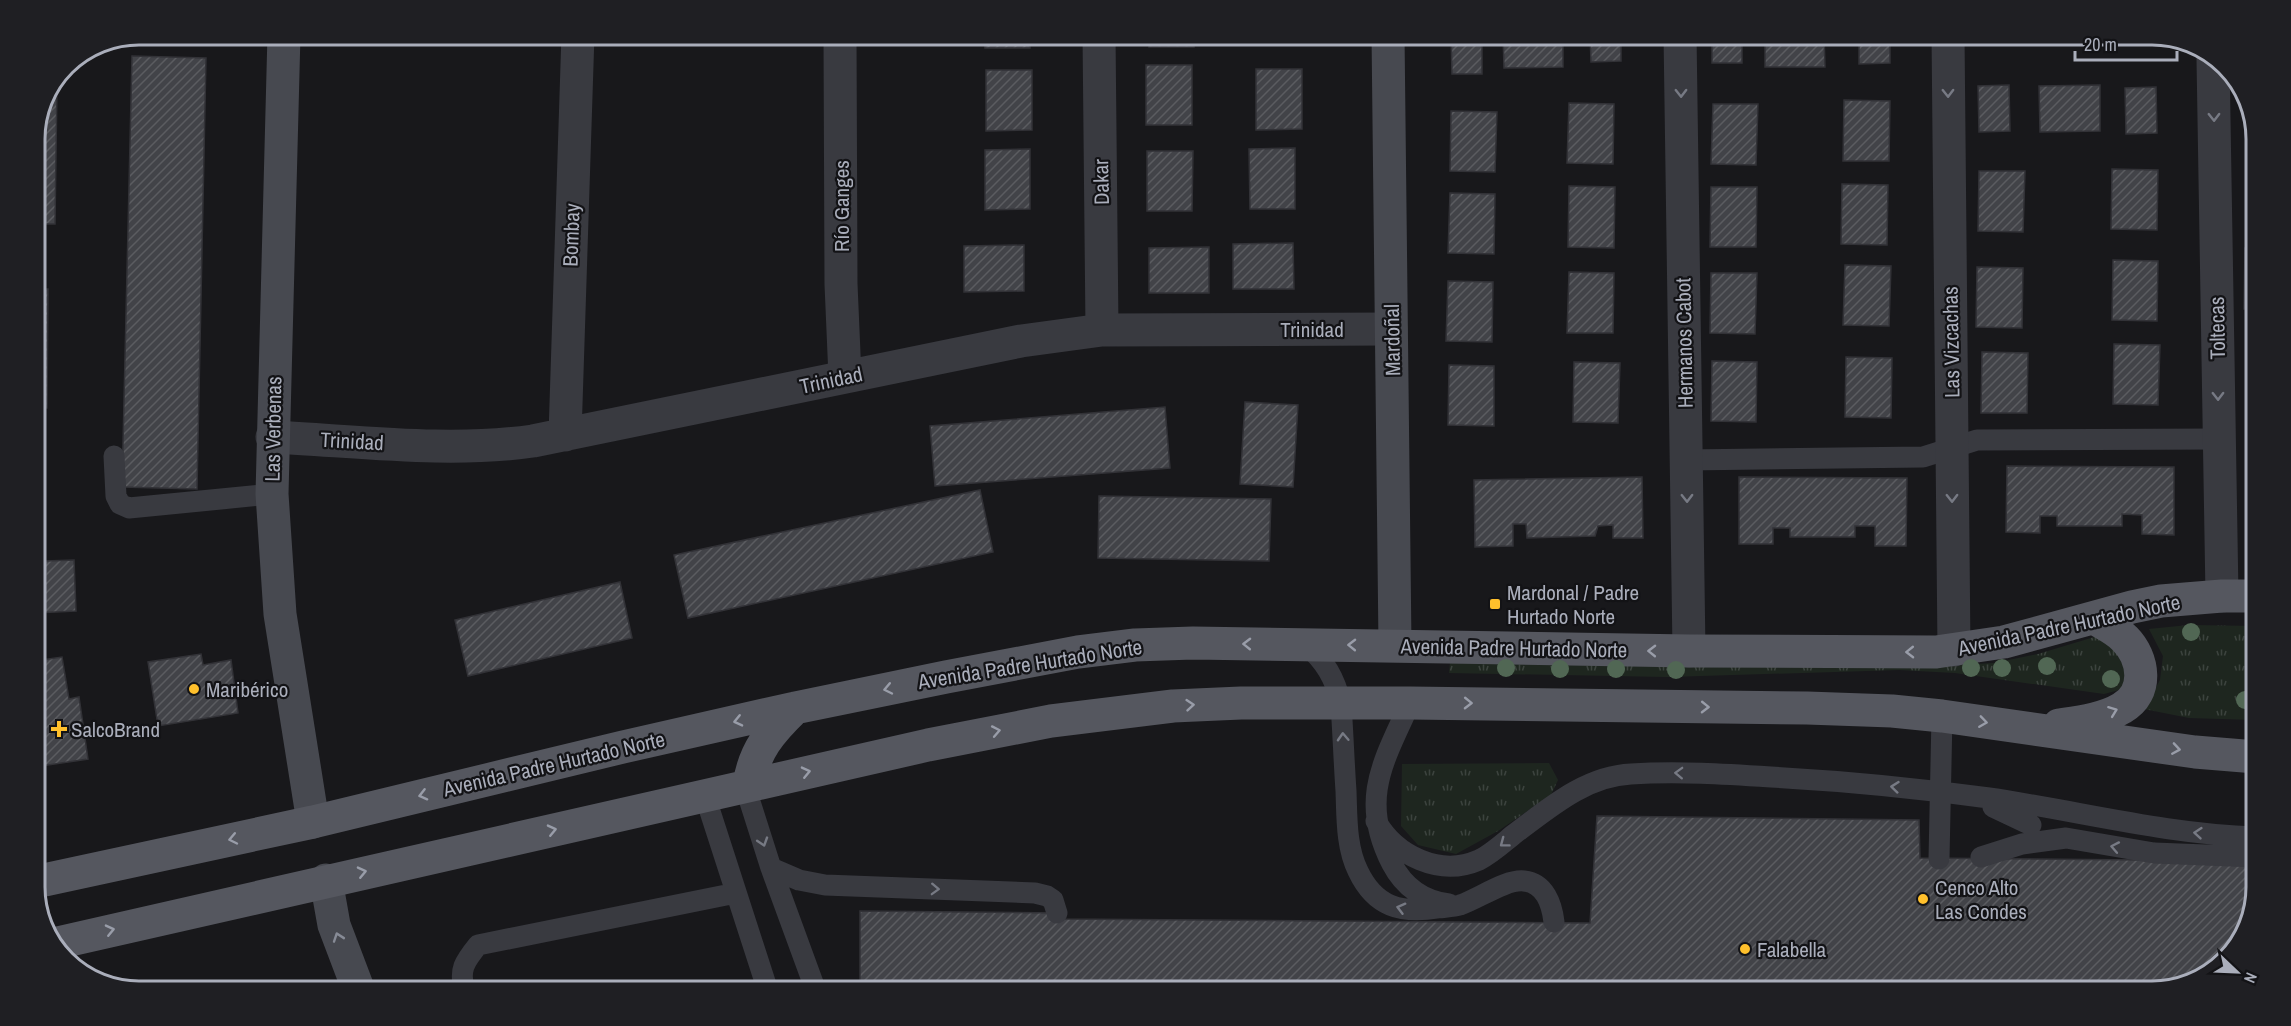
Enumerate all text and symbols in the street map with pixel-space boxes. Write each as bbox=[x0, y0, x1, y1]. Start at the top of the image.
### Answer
scale bar bbox=[2075, 24, 2177, 62]
text: 20 m bbox=[2084, 32, 2117, 57]
one-way arrow bbox=[1674, 88, 1687, 97]
one-way arrow bbox=[1942, 88, 1954, 97]
one-way arrow bbox=[2207, 113, 2220, 122]
street label: Dakar bbox=[1086, 159, 1116, 205]
street label: Río Ganges bbox=[827, 160, 856, 252]
street label: Bombay bbox=[555, 203, 587, 267]
street label: Hermanos Cabot bbox=[1668, 277, 1700, 408]
street label: Las Vizcachas bbox=[1936, 286, 1966, 398]
street label: Toltecas bbox=[2202, 296, 2232, 360]
street label: Mardoñal bbox=[1377, 304, 1407, 376]
street label: Trinidad bbox=[1280, 315, 1344, 344]
street label: Trinidad bbox=[797, 359, 865, 401]
street label: Las Verbenas bbox=[258, 376, 288, 482]
one-way arrow bbox=[2212, 392, 2224, 401]
street label: Trinidad bbox=[320, 425, 384, 457]
one-way arrow bbox=[1681, 493, 1693, 502]
one-way arrow bbox=[1946, 493, 1958, 502]
place label: Mardonal / Padre Hurtado Norte bbox=[1507, 578, 1639, 631]
street label: Avenida Padre Hurtado Norte bbox=[1954, 587, 2183, 663]
marker: Mardonal / Padre Hurtado Norte bbox=[1488, 597, 1502, 611]
street label: Avenida Padre Hurtado Norte bbox=[915, 632, 1144, 696]
street label: Avenida Padre Hurtado Norte bbox=[1399, 632, 1628, 664]
one-way arrow bbox=[1242, 637, 1251, 650]
one-way arrow bbox=[1348, 639, 1357, 651]
one-way arrow bbox=[1648, 644, 1657, 657]
one-way arrow bbox=[1906, 646, 1915, 658]
place label: Maribérico bbox=[206, 675, 288, 704]
one-way arrow bbox=[883, 681, 893, 694]
marker: Maribérico bbox=[187, 682, 201, 696]
one-way arrow bbox=[1464, 697, 1473, 709]
one-way arrow bbox=[1185, 699, 1194, 712]
one-way arrow bbox=[1701, 700, 1710, 713]
one-way arrow bbox=[2107, 706, 2118, 718]
one-way arrow bbox=[733, 713, 743, 726]
place label: SalcoBrand bbox=[71, 715, 160, 744]
one-way arrow bbox=[1979, 715, 1988, 727]
marker: SalcoBrand bbox=[52, 722, 66, 736]
street label: Avenida Padre Hurtado Norte bbox=[439, 724, 668, 804]
one-way arrow bbox=[991, 725, 1001, 738]
one-way arrow bbox=[1337, 733, 1350, 742]
one-way arrow bbox=[2172, 742, 2181, 754]
one-way arrow bbox=[801, 767, 811, 780]
one-way arrow bbox=[1675, 767, 1684, 780]
one-way arrow bbox=[1890, 781, 1899, 794]
one-way arrow bbox=[418, 788, 428, 801]
one-way arrow bbox=[547, 824, 557, 837]
one-way arrow bbox=[2194, 827, 2203, 840]
one-way arrow bbox=[228, 832, 238, 845]
one-way arrow bbox=[1499, 835, 1510, 846]
one-way arrow bbox=[755, 836, 768, 847]
one-way arrow bbox=[2110, 841, 2120, 854]
one-way arrow bbox=[356, 866, 366, 879]
place label: Cenco Alto Las Condes bbox=[1935, 873, 2027, 926]
one-way arrow bbox=[931, 882, 940, 895]
marker: Cenco Alto Las Condes bbox=[1916, 892, 1930, 906]
one-way arrow bbox=[1396, 903, 1406, 916]
one-way arrow bbox=[105, 925, 115, 938]
one-way arrow bbox=[333, 932, 346, 943]
place label: Falabella bbox=[1757, 935, 1826, 964]
marker: Falabella bbox=[1738, 942, 1752, 956]
north arrow bbox=[2207, 942, 2267, 1002]
text: N bbox=[2239, 969, 2263, 987]

